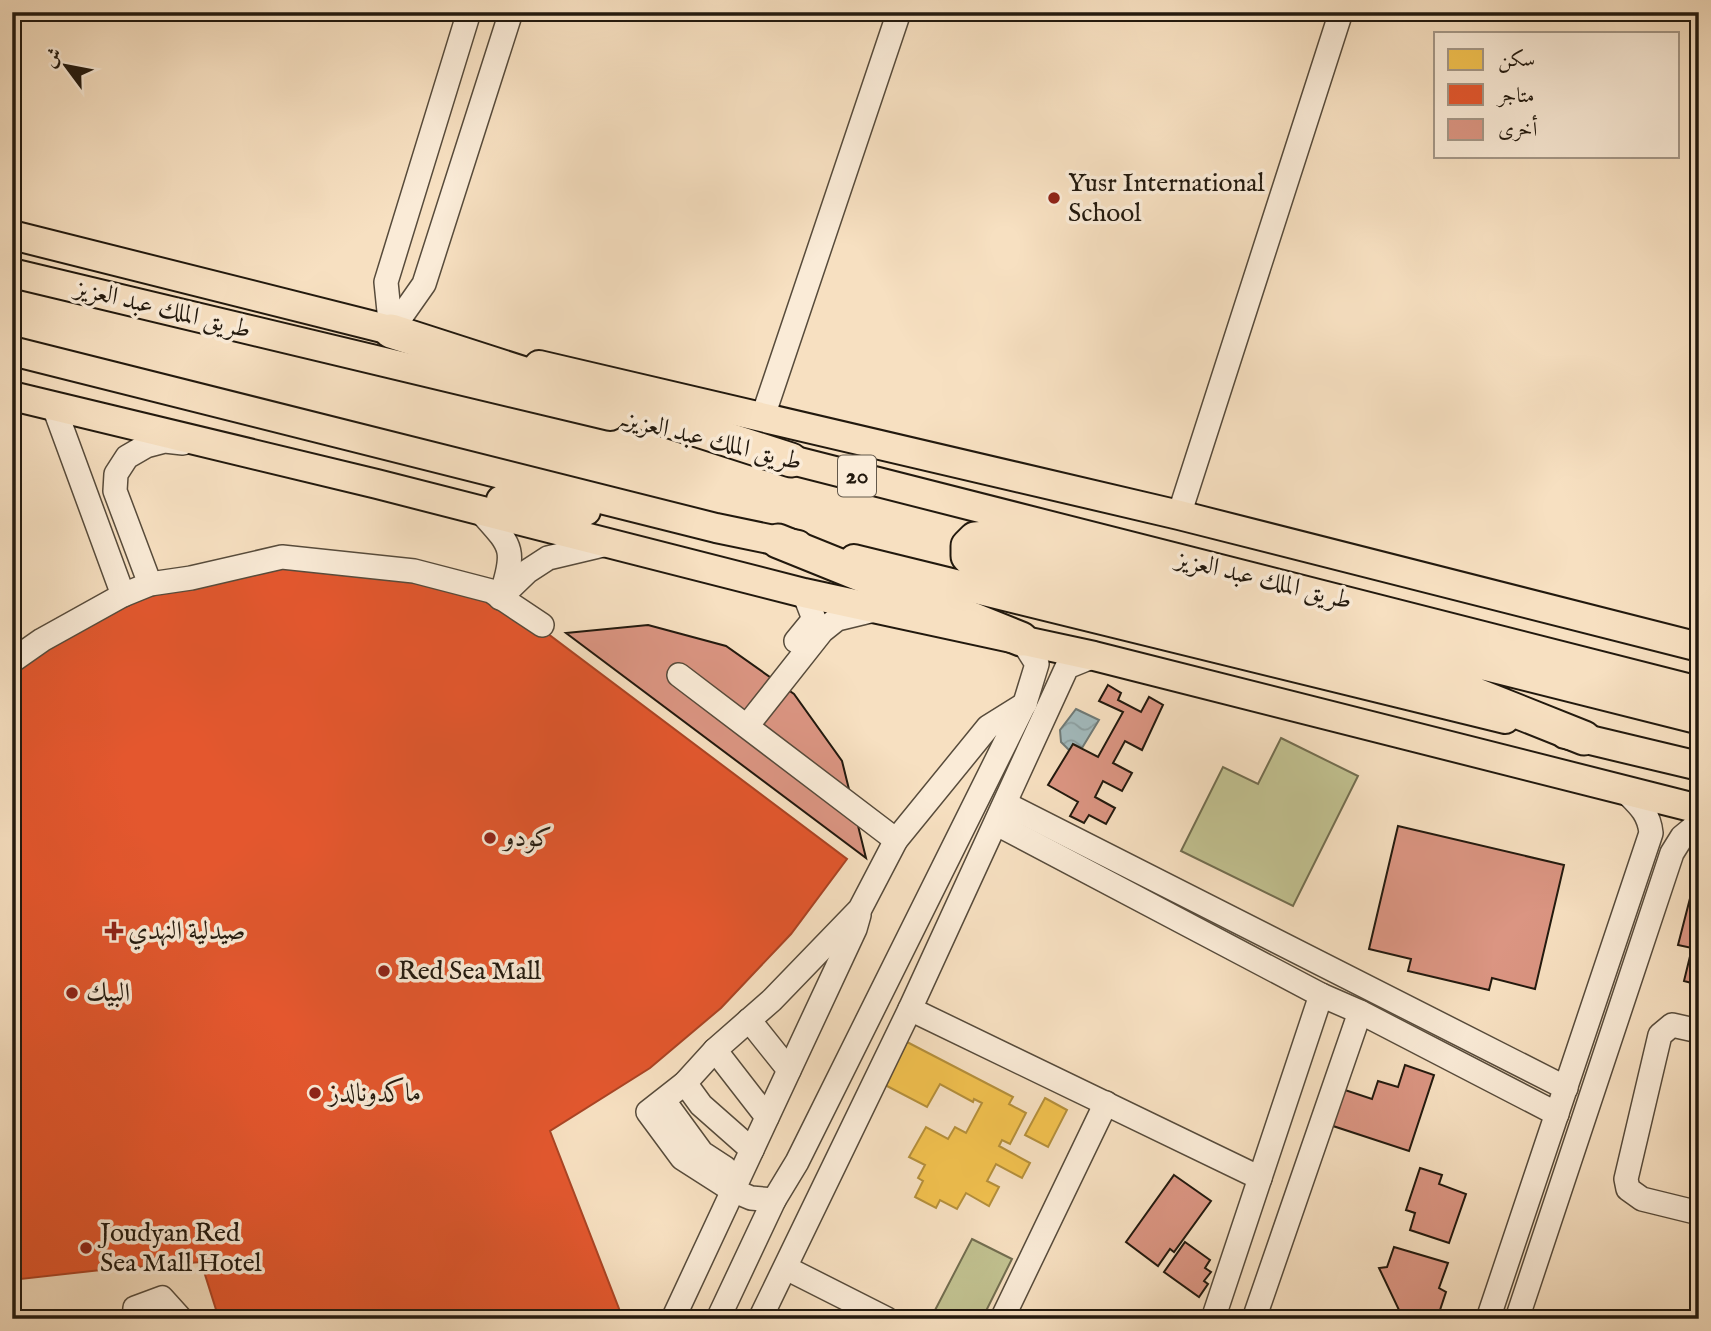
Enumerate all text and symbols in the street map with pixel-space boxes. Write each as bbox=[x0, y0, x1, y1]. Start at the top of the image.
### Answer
north arrow bbox=[32, 32, 102, 102]
legend bbox=[1434, 32, 1680, 158]
text: ش bbox=[38, 44, 68, 72]
text: سكن bbox=[1498, 47, 1535, 74]
text: متاجر bbox=[1496, 83, 1535, 110]
text: أخرى bbox=[1498, 114, 1537, 144]
place label: Yusr International School bbox=[1068, 167, 1266, 230]
marker: Yusr International School bbox=[1046, 190, 1062, 206]
street label: طريق الملك عبد العزيز bbox=[69, 271, 254, 347]
street label: طريق الملك عبد العزيز bbox=[620, 403, 805, 479]
road number: 20 bbox=[838, 456, 876, 496]
street label: طريق الملك عبد العزيز bbox=[1170, 542, 1355, 618]
place label: كودو bbox=[501, 822, 552, 855]
marker: كودو bbox=[482, 830, 498, 846]
place label: صيدلية النهدي bbox=[128, 915, 245, 951]
marker: صيدلية النهدي bbox=[106, 923, 122, 939]
place label: Red Sea Mall bbox=[398, 955, 542, 988]
marker: Red Sea Mall bbox=[376, 963, 392, 979]
place label: البيك bbox=[86, 977, 130, 1010]
marker: البيك bbox=[64, 985, 80, 1001]
place label: ماكدونالدز bbox=[326, 1076, 421, 1110]
marker: ماكدونالدز bbox=[307, 1085, 323, 1101]
place label: Joudyan Red Sea Mall Hotel bbox=[97, 1217, 263, 1280]
marker: Joudyan Red Sea Mall Hotel bbox=[78, 1240, 94, 1256]

